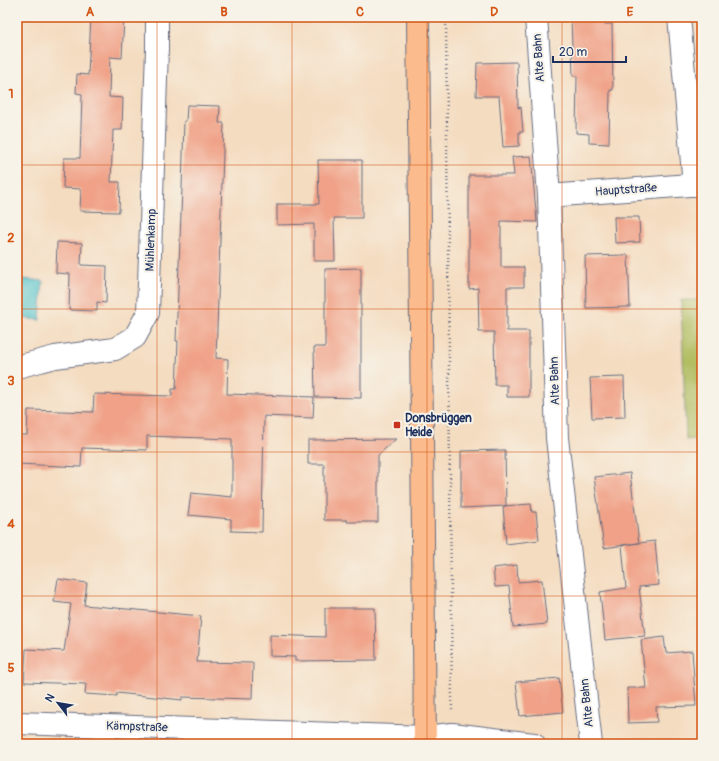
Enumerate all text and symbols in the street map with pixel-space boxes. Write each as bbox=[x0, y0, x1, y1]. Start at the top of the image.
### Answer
text: A bbox=[86, 4, 95, 20]
text: B bbox=[220, 4, 228, 20]
text: C bbox=[356, 4, 364, 20]
text: D bbox=[490, 4, 498, 20]
text: E bbox=[627, 4, 634, 20]
street label: Alte Bahn bbox=[530, 33, 548, 83]
scale bar bbox=[553, 38, 626, 64]
text: 20 m bbox=[559, 45, 588, 60]
text: 1 bbox=[8, 86, 14, 102]
street label: Hauptstraße bbox=[595, 180, 658, 200]
street label: Mühlenkamp bbox=[142, 208, 160, 272]
text: 2 bbox=[7, 230, 15, 246]
street label: Alte Bahn bbox=[547, 356, 563, 406]
text: 3 bbox=[7, 373, 15, 389]
place label: Donsbrüggen Heide bbox=[405, 411, 472, 440]
marker: Donsbrüggen Heide bbox=[392, 420, 402, 430]
text: 4 bbox=[7, 516, 15, 532]
text: 5 bbox=[7, 660, 15, 676]
street label: Alte Bahn bbox=[577, 678, 597, 728]
north arrow bbox=[38, 683, 78, 723]
text: N bbox=[42, 691, 58, 705]
street label: Kämpstraße bbox=[106, 718, 168, 736]

